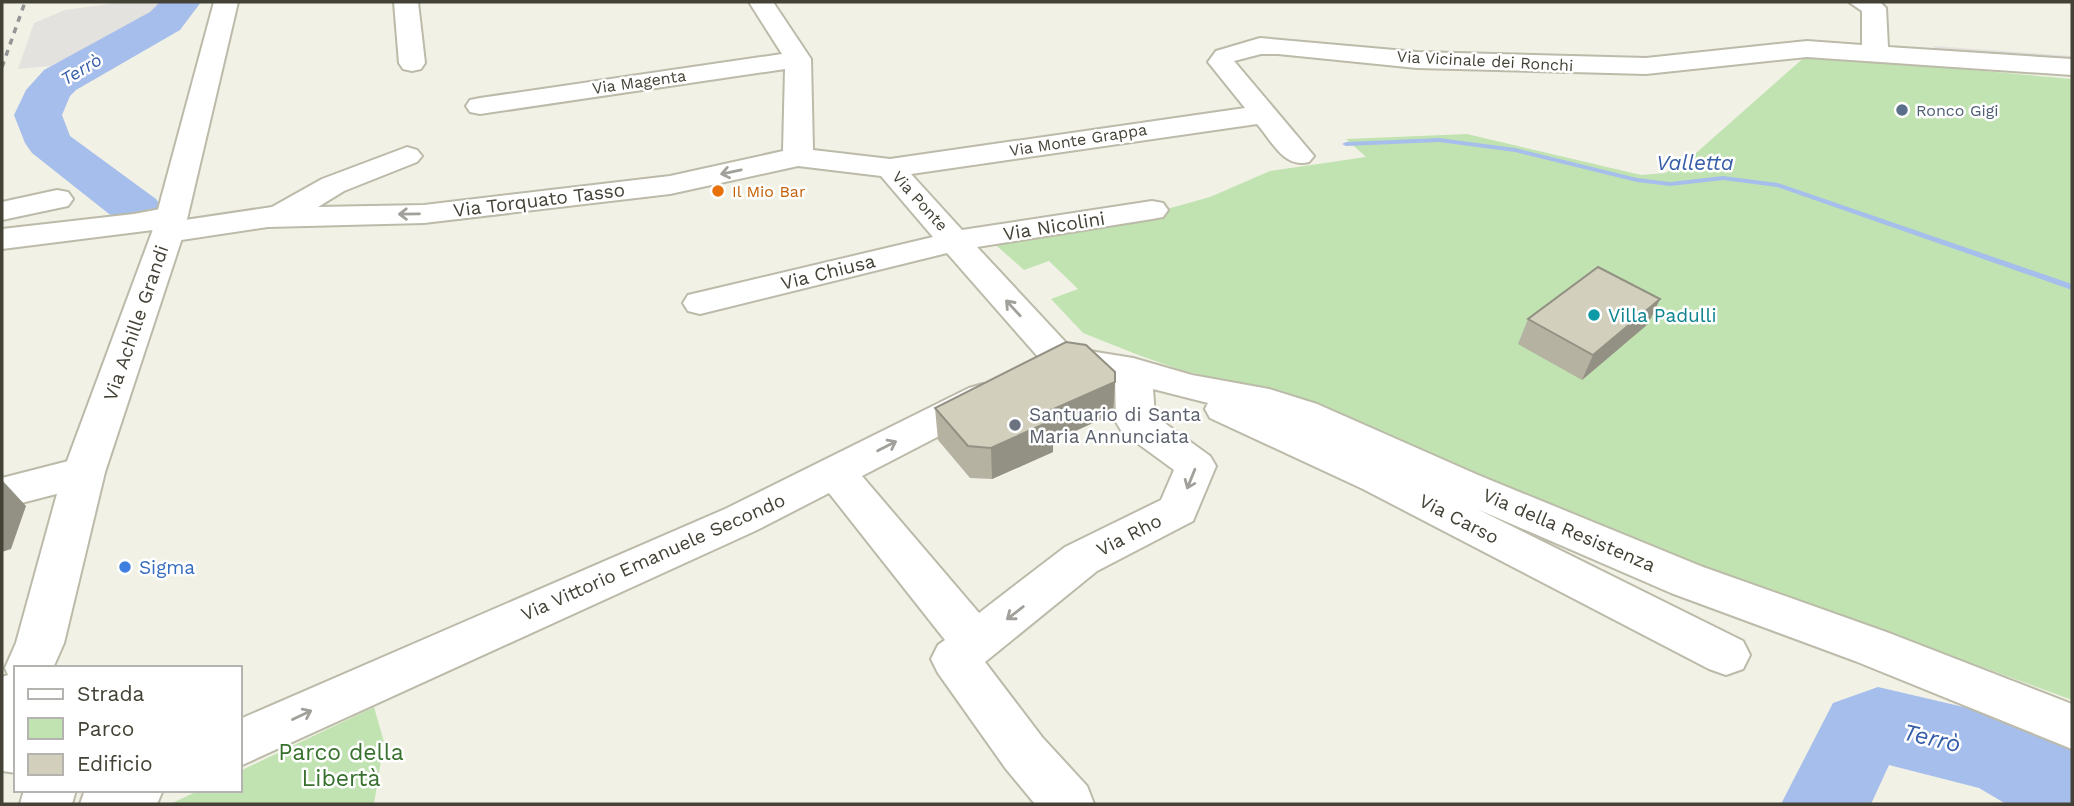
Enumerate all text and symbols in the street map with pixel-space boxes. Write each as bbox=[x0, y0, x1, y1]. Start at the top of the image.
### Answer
street label: Via Vicinale dei Ronchi bbox=[1396, 47, 1574, 75]
water label: Terrò bbox=[57, 49, 105, 89]
street label: Via Magenta bbox=[591, 66, 687, 98]
place label: Ronco Gigi bbox=[1916, 101, 1999, 120]
marker: Ronco Gigi bbox=[1894, 102, 1910, 118]
street label: Via Monte Grappa bbox=[1008, 120, 1148, 160]
water label: Valletta bbox=[1656, 150, 1734, 175]
one-way arrow bbox=[720, 166, 743, 179]
street label: Via Ponte bbox=[888, 167, 952, 235]
street label: Via Torquato Tasso bbox=[452, 178, 626, 222]
place label: Il Mio Bar bbox=[732, 182, 806, 201]
marker: Il Mio Bar bbox=[710, 183, 726, 199]
one-way arrow bbox=[397, 207, 420, 221]
street label: Via Nicolini bbox=[1001, 207, 1107, 245]
street label: Via Achille Grandi bbox=[99, 242, 173, 404]
street label: Via Chiusa bbox=[778, 249, 878, 295]
one-way arrow bbox=[1005, 300, 1022, 317]
place label: Villa Padulli bbox=[1608, 304, 1716, 327]
marker: Villa Padulli bbox=[1586, 307, 1602, 323]
place label: Santuario di Santa Maria Annunciata bbox=[1029, 403, 1201, 448]
marker: Santuario di Santa Maria Annunciata bbox=[1007, 417, 1023, 433]
one-way arrow bbox=[876, 438, 897, 452]
one-way arrow bbox=[1184, 468, 1197, 490]
street label: Via della Resistenza bbox=[1479, 483, 1659, 577]
street label: Via Vittorio Emanuele Secondo bbox=[517, 488, 789, 626]
street label: Via Carso bbox=[1415, 489, 1503, 549]
street label: Via Rho bbox=[1093, 509, 1165, 561]
place label: Sigma bbox=[139, 556, 195, 579]
marker: Sigma bbox=[117, 559, 133, 575]
one-way arrow bbox=[1007, 606, 1025, 621]
legend bbox=[14, 666, 242, 792]
text: Strada bbox=[77, 681, 145, 706]
one-way arrow bbox=[291, 708, 312, 721]
text: Parco bbox=[77, 716, 134, 741]
water label: Terrò bbox=[1900, 718, 1964, 758]
park label: Parco della Libertà bbox=[278, 739, 404, 792]
text: Edificio bbox=[77, 751, 153, 776]

